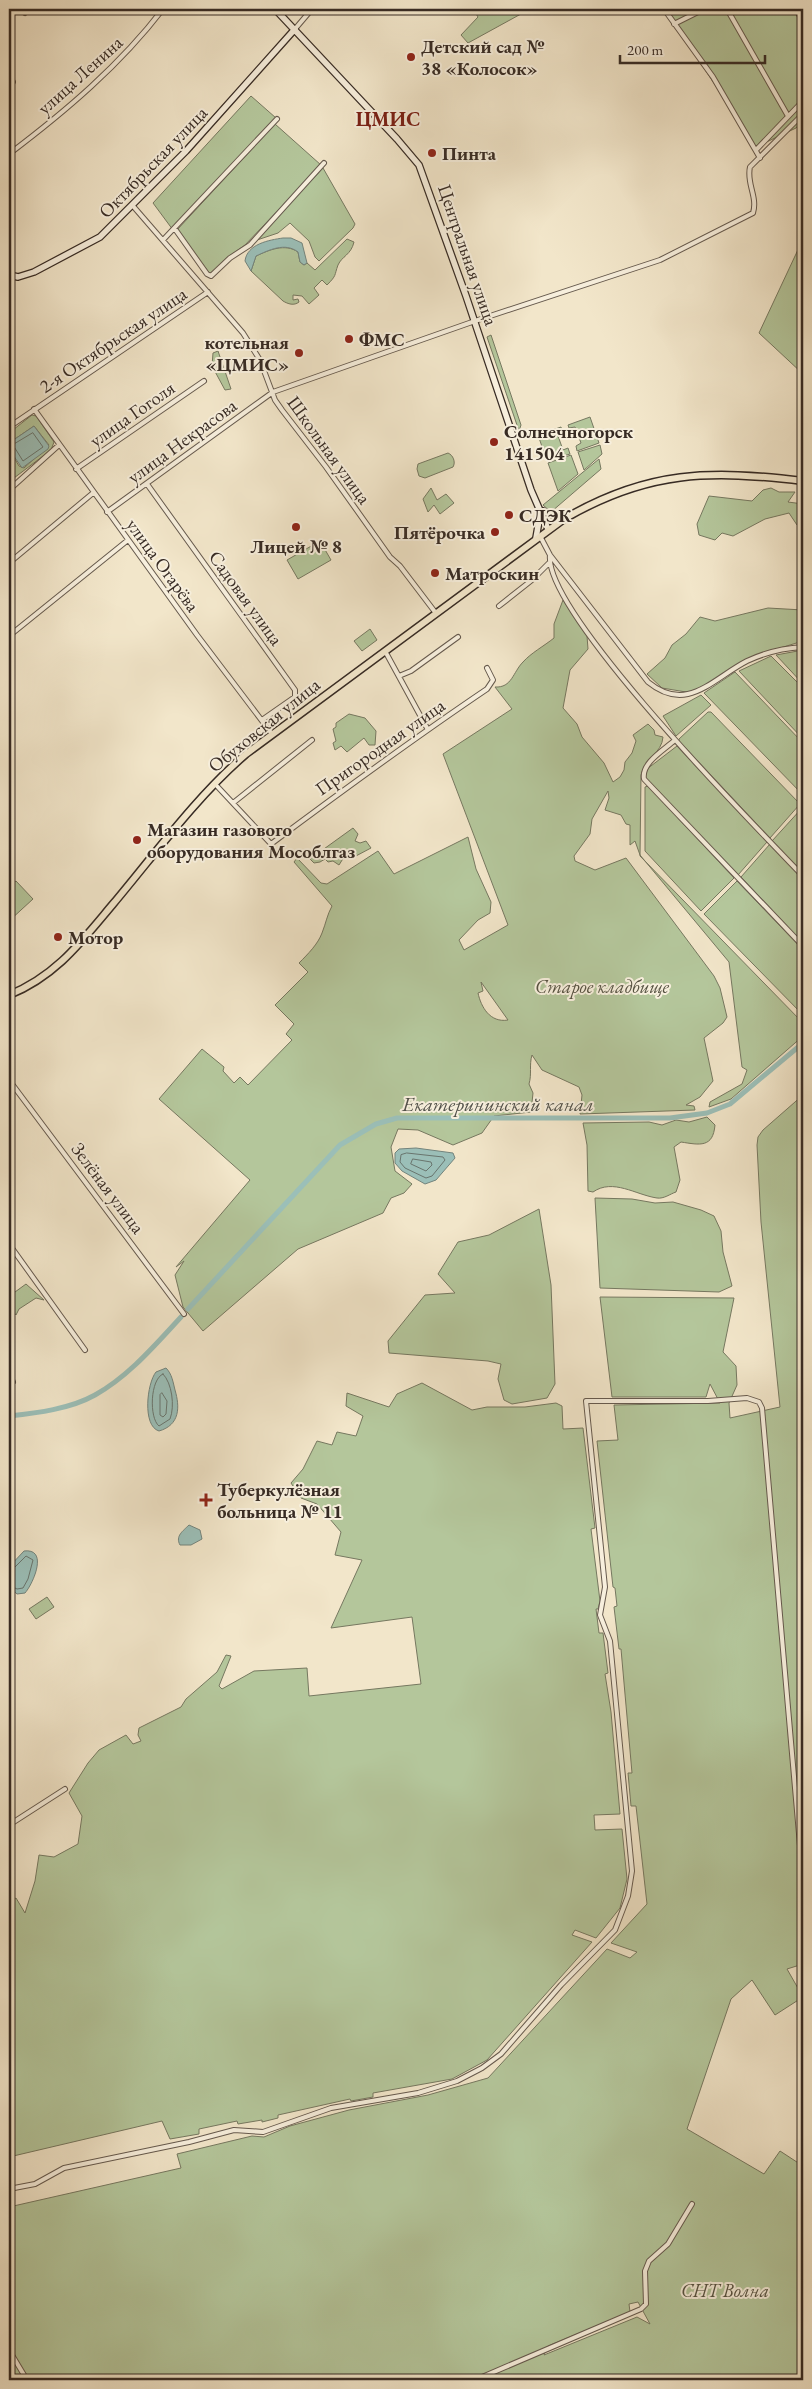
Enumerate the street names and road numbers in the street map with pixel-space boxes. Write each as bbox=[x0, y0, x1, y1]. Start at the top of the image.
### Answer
street label: улица Ленина bbox=[32, 30, 128, 120]
street label: Октябрьская улица bbox=[93, 100, 213, 223]
street label: Центральная улица bbox=[432, 181, 504, 329]
street label: 2-я Октябрьская улица bbox=[34, 281, 192, 399]
street label: улица Гоголя bbox=[84, 375, 180, 453]
street label: Школьная улица bbox=[281, 391, 377, 509]
street label: улица Некрасова bbox=[122, 393, 242, 489]
street label: улица Огарёва bbox=[121, 513, 206, 617]
street label: Садовая улица bbox=[203, 546, 289, 651]
street label: Обуховская улица bbox=[203, 672, 325, 778]
street label: Пригородная улица bbox=[310, 693, 450, 801]
street label: Зелёная улица bbox=[66, 1137, 151, 1239]

